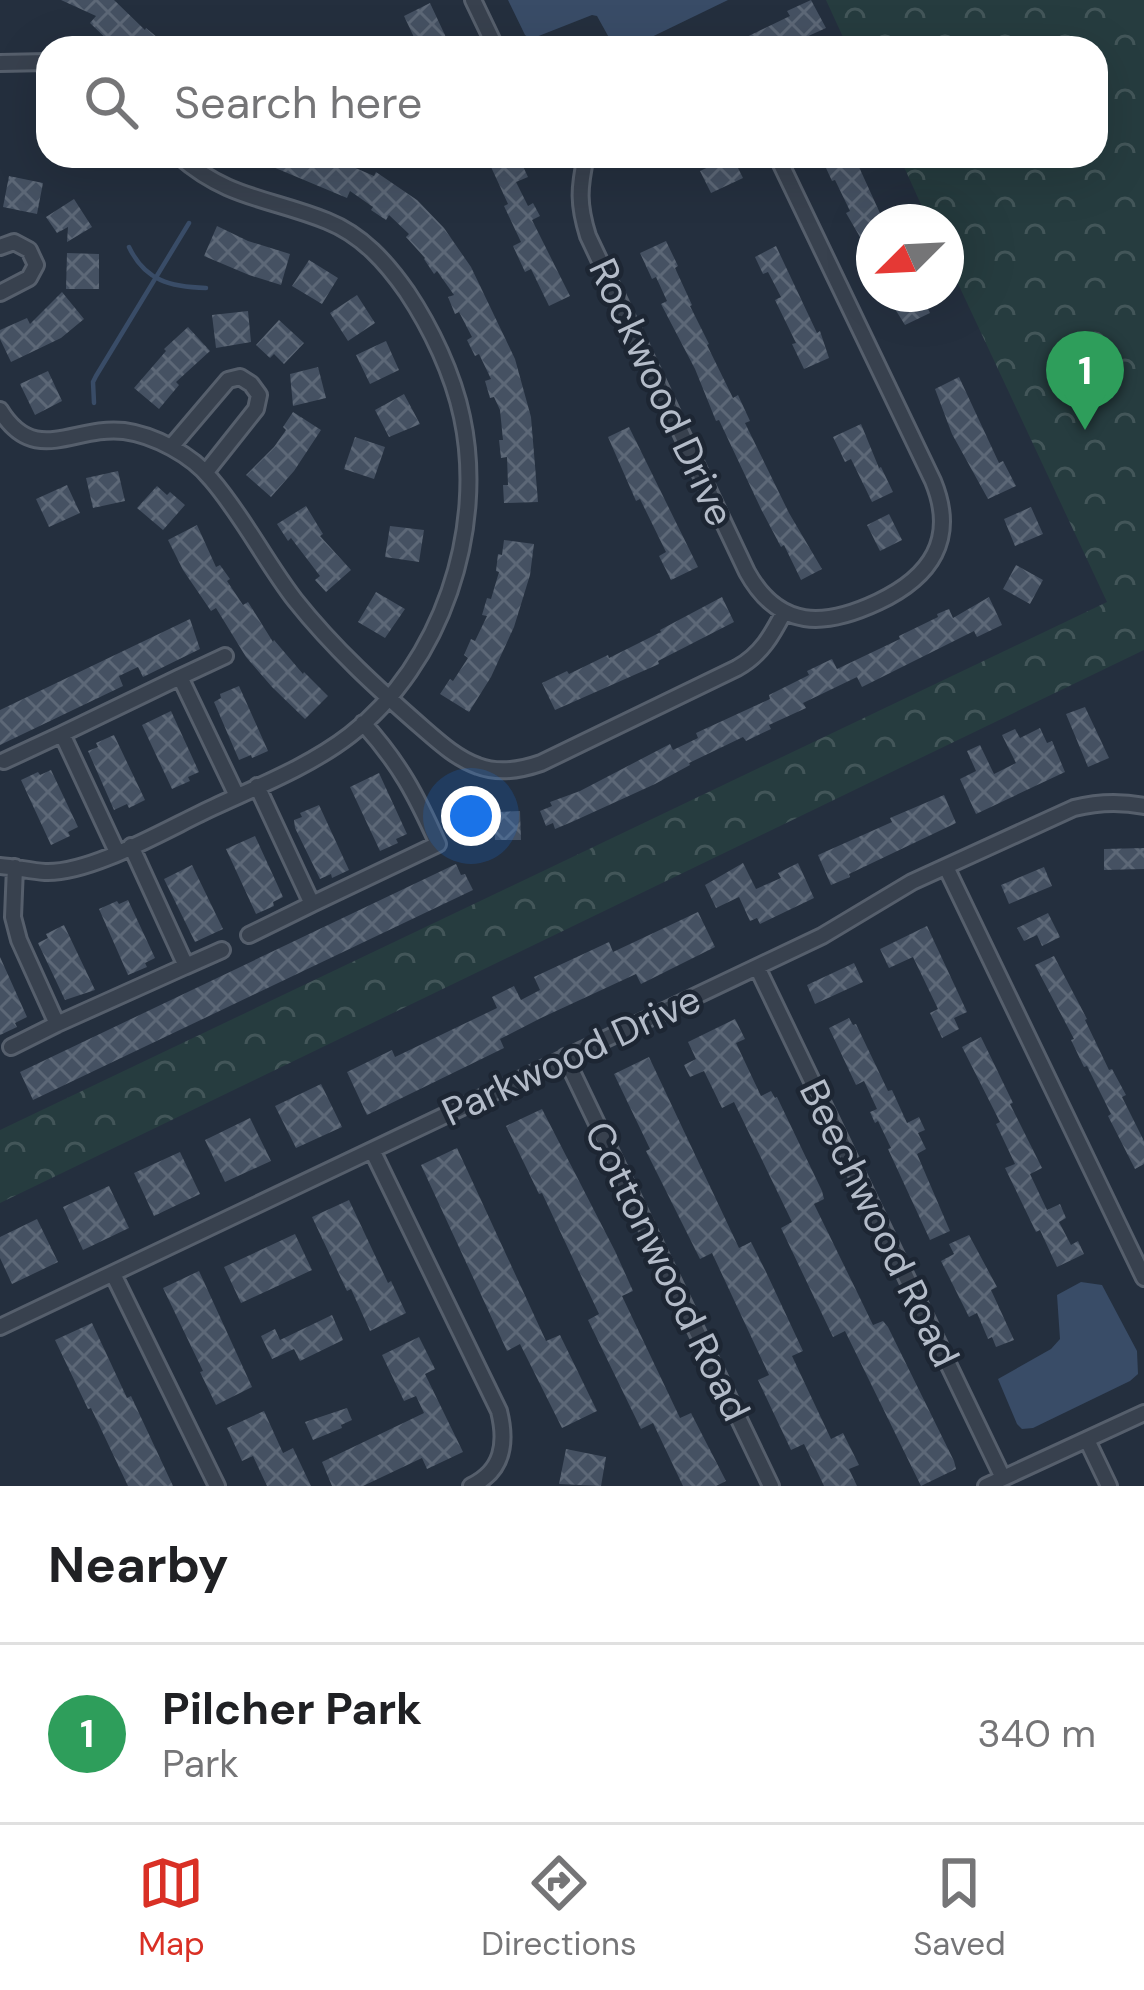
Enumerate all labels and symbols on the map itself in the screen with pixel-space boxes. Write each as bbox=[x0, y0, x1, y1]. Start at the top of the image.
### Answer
north arrow bbox=[856, 204, 964, 312]
street label: Rockwood Drive bbox=[577, 250, 746, 534]
pin: 1 bbox=[1046, 331, 1124, 430]
your location bbox=[441, 786, 501, 846]
street label: Parkwood Drive bbox=[434, 973, 709, 1138]
street label: Beechwood Road bbox=[788, 1071, 971, 1375]
street label: Cottonwood Road bbox=[573, 1113, 762, 1429]

